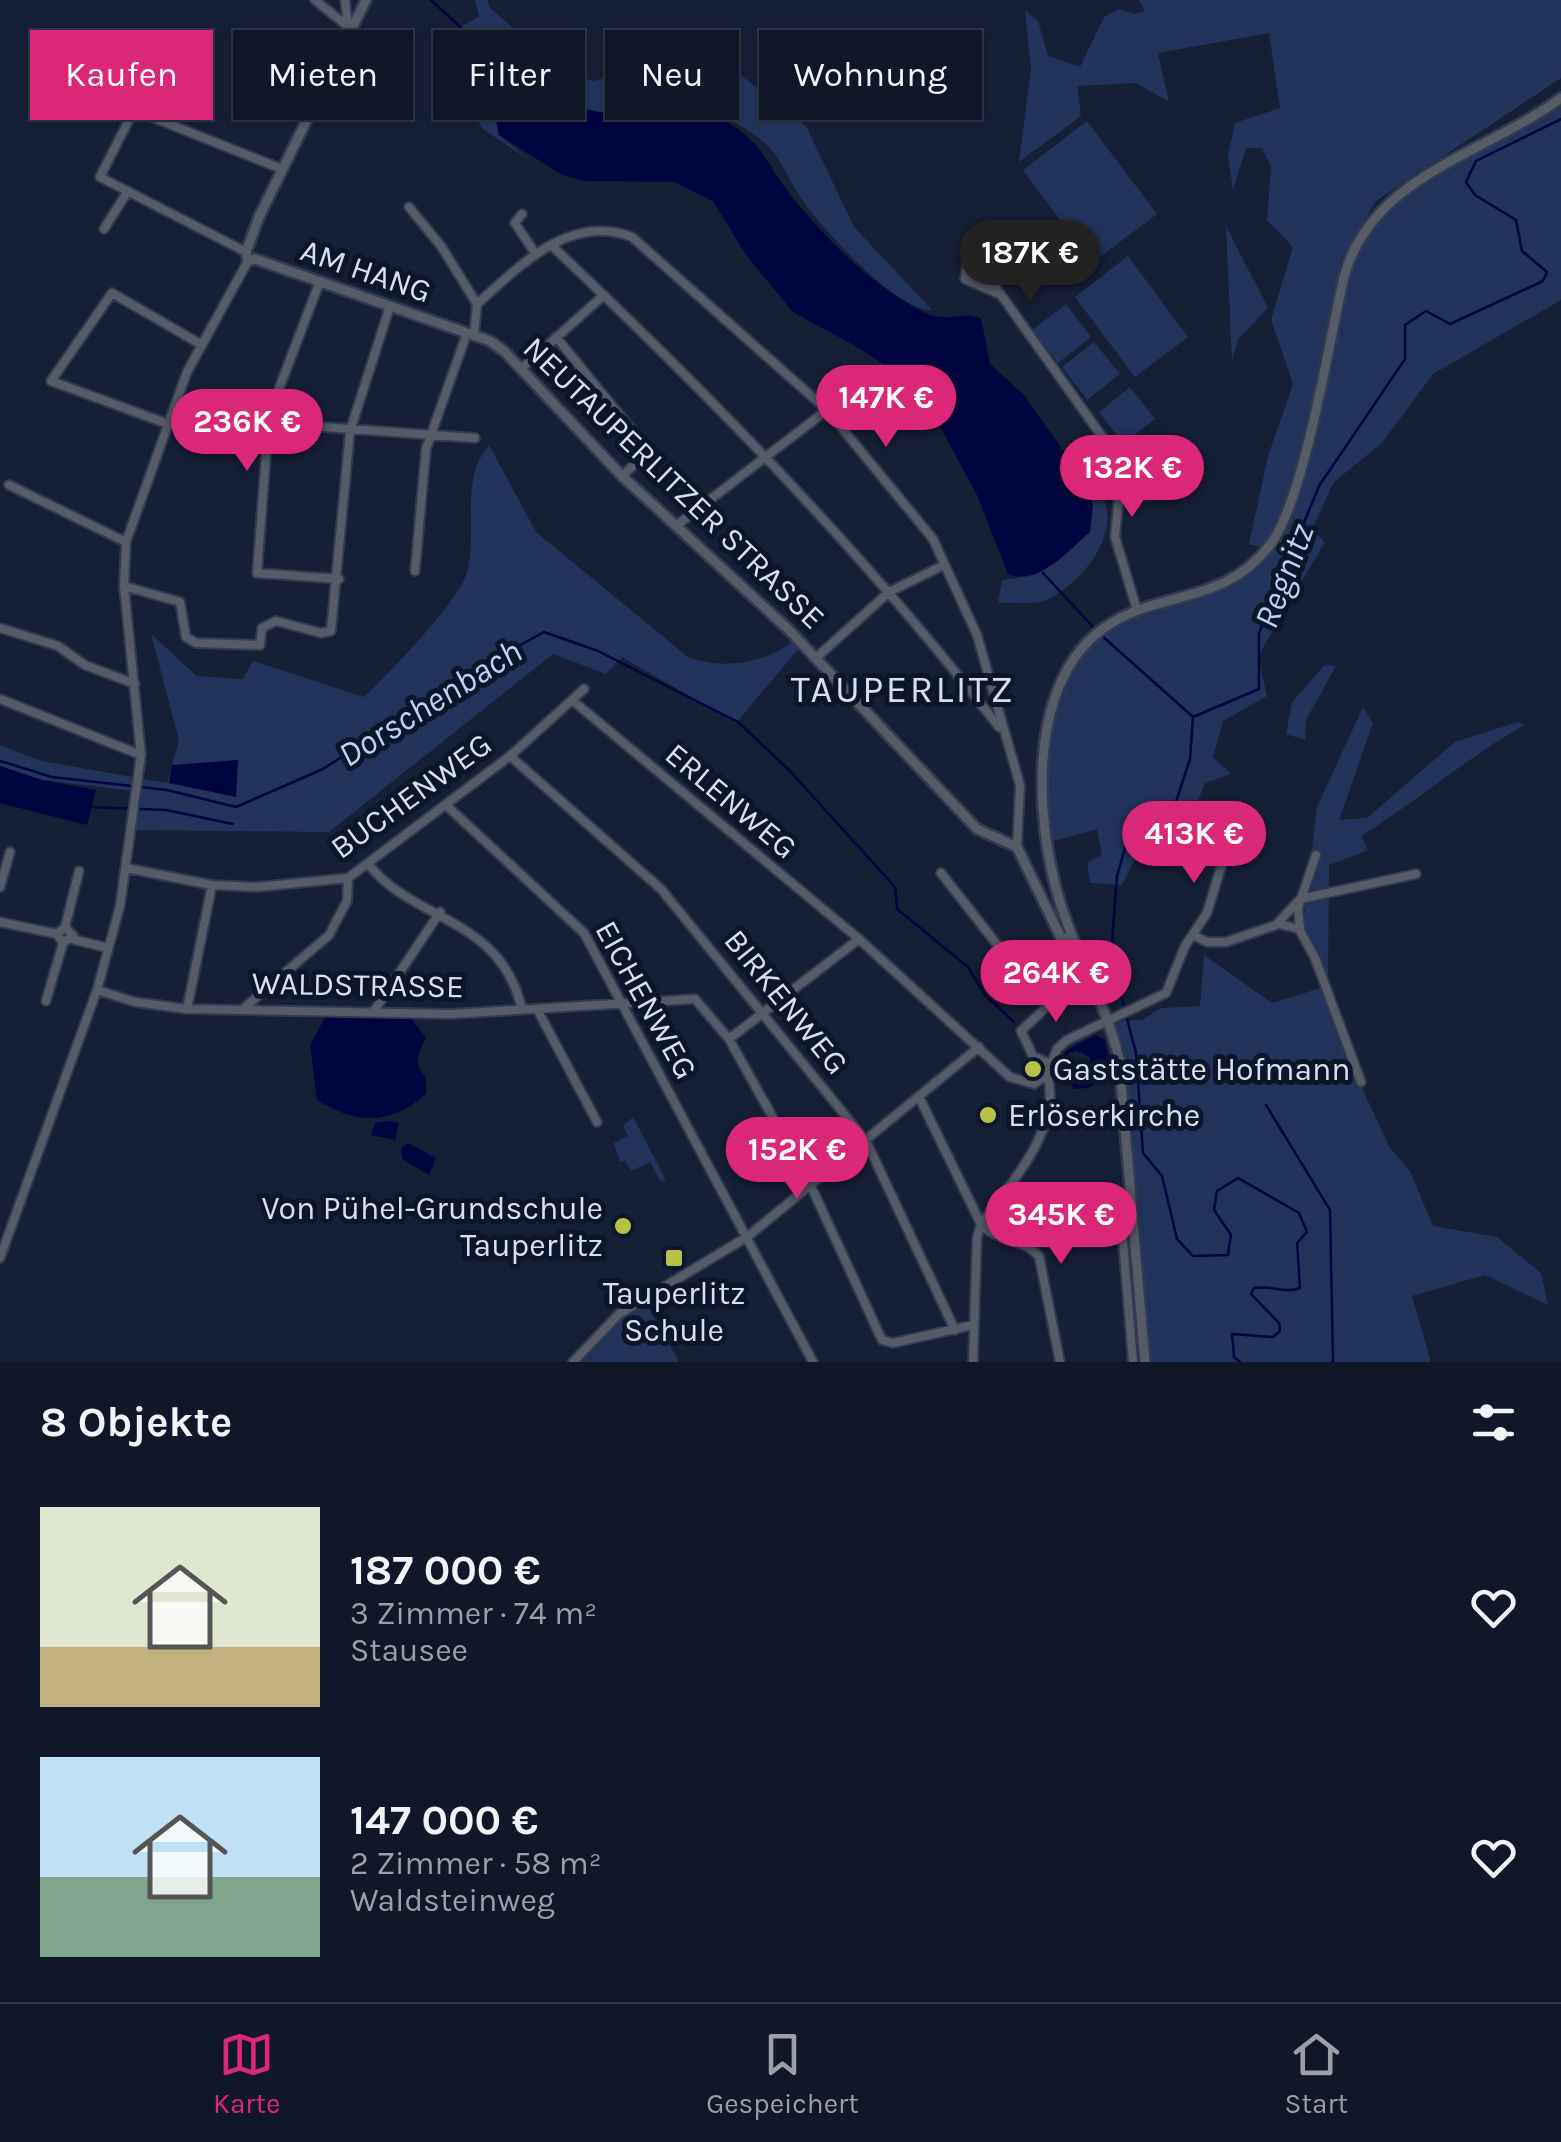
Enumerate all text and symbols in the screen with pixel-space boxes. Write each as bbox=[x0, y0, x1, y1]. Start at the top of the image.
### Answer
chip: Kaufen bbox=[30, 30, 213, 120]
chip: Mieten bbox=[233, 30, 413, 120]
chip: Filter bbox=[433, 30, 585, 120]
chip: Neu bbox=[605, 30, 739, 120]
chip: Wohnung bbox=[759, 30, 982, 120]
pin: 187K € bbox=[949, 220, 1111, 305]
street label: AM HANG bbox=[296, 231, 436, 311]
text: 187K € bbox=[981, 234, 1079, 271]
street label: NEUTAUPERLITZER STRASSE bbox=[516, 329, 832, 637]
pin: 147K € bbox=[805, 365, 967, 450]
text: 147K € bbox=[838, 379, 934, 416]
pin: 236K € bbox=[166, 389, 328, 474]
text: 236K € bbox=[193, 403, 301, 440]
pin: 132K € bbox=[1051, 435, 1213, 520]
text: 132K € bbox=[1082, 449, 1182, 486]
water label: Regnitz bbox=[1245, 518, 1323, 634]
water label: Dorschenbach bbox=[331, 630, 529, 776]
district label: TAUPERLITZ bbox=[791, 667, 1015, 712]
street label: BUCHENWEG bbox=[324, 726, 498, 866]
street label: ERLENWEG bbox=[658, 736, 804, 866]
pin: 413K € bbox=[1113, 801, 1275, 886]
text: 413K € bbox=[1144, 815, 1244, 852]
street label: EICHENWEG bbox=[587, 914, 705, 1086]
street label: BIRKENWEG bbox=[717, 922, 855, 1082]
pin: 264K € bbox=[975, 940, 1137, 1025]
text: 264K € bbox=[1002, 954, 1110, 991]
street label: WALDSTRASSE bbox=[252, 965, 464, 1005]
place label: Gaststätte Hofmann bbox=[1053, 1051, 1351, 1088]
marker: Gaststätte Hofmann bbox=[1022, 1058, 1044, 1080]
place label: Erlöserkirche bbox=[1008, 1097, 1200, 1134]
marker: Erlöserkirche bbox=[977, 1104, 999, 1126]
pin: 152K € bbox=[716, 1117, 878, 1202]
text: 152K € bbox=[748, 1131, 846, 1168]
pin: 345K € bbox=[980, 1182, 1142, 1267]
place label: Von Pühel-Grundschule Tauperlitz bbox=[261, 1190, 603, 1264]
text: 345K € bbox=[1008, 1196, 1114, 1233]
marker: Von Pühel-Grundschule Tauperlitz bbox=[612, 1215, 634, 1237]
marker: Tauperlitz Schule bbox=[663, 1247, 685, 1269]
place label: Tauperlitz Schule bbox=[603, 1275, 745, 1349]
icon: filters bbox=[1466, 1395, 1521, 1450]
text: 8 Objekte bbox=[40, 1397, 232, 1447]
text: 187 000 € bbox=[350, 1545, 541, 1595]
icon: home bbox=[120, 1547, 240, 1667]
icon: heart bbox=[1466, 1580, 1521, 1635]
text: 3 Zimmer · 74 m² bbox=[350, 1595, 597, 1632]
text: Stausee bbox=[350, 1632, 468, 1669]
text: 147 000 € bbox=[350, 1795, 538, 1845]
icon: home bbox=[120, 1797, 240, 1917]
icon: heart bbox=[1466, 1830, 1521, 1885]
text: 2 Zimmer · 58 m² bbox=[350, 1845, 602, 1882]
text: Waldsteinweg bbox=[350, 1882, 555, 1919]
tab: Karte bbox=[213, 2027, 280, 2120]
tab: Gespeichert bbox=[706, 2027, 859, 2120]
tab: Start bbox=[1285, 2027, 1348, 2120]

